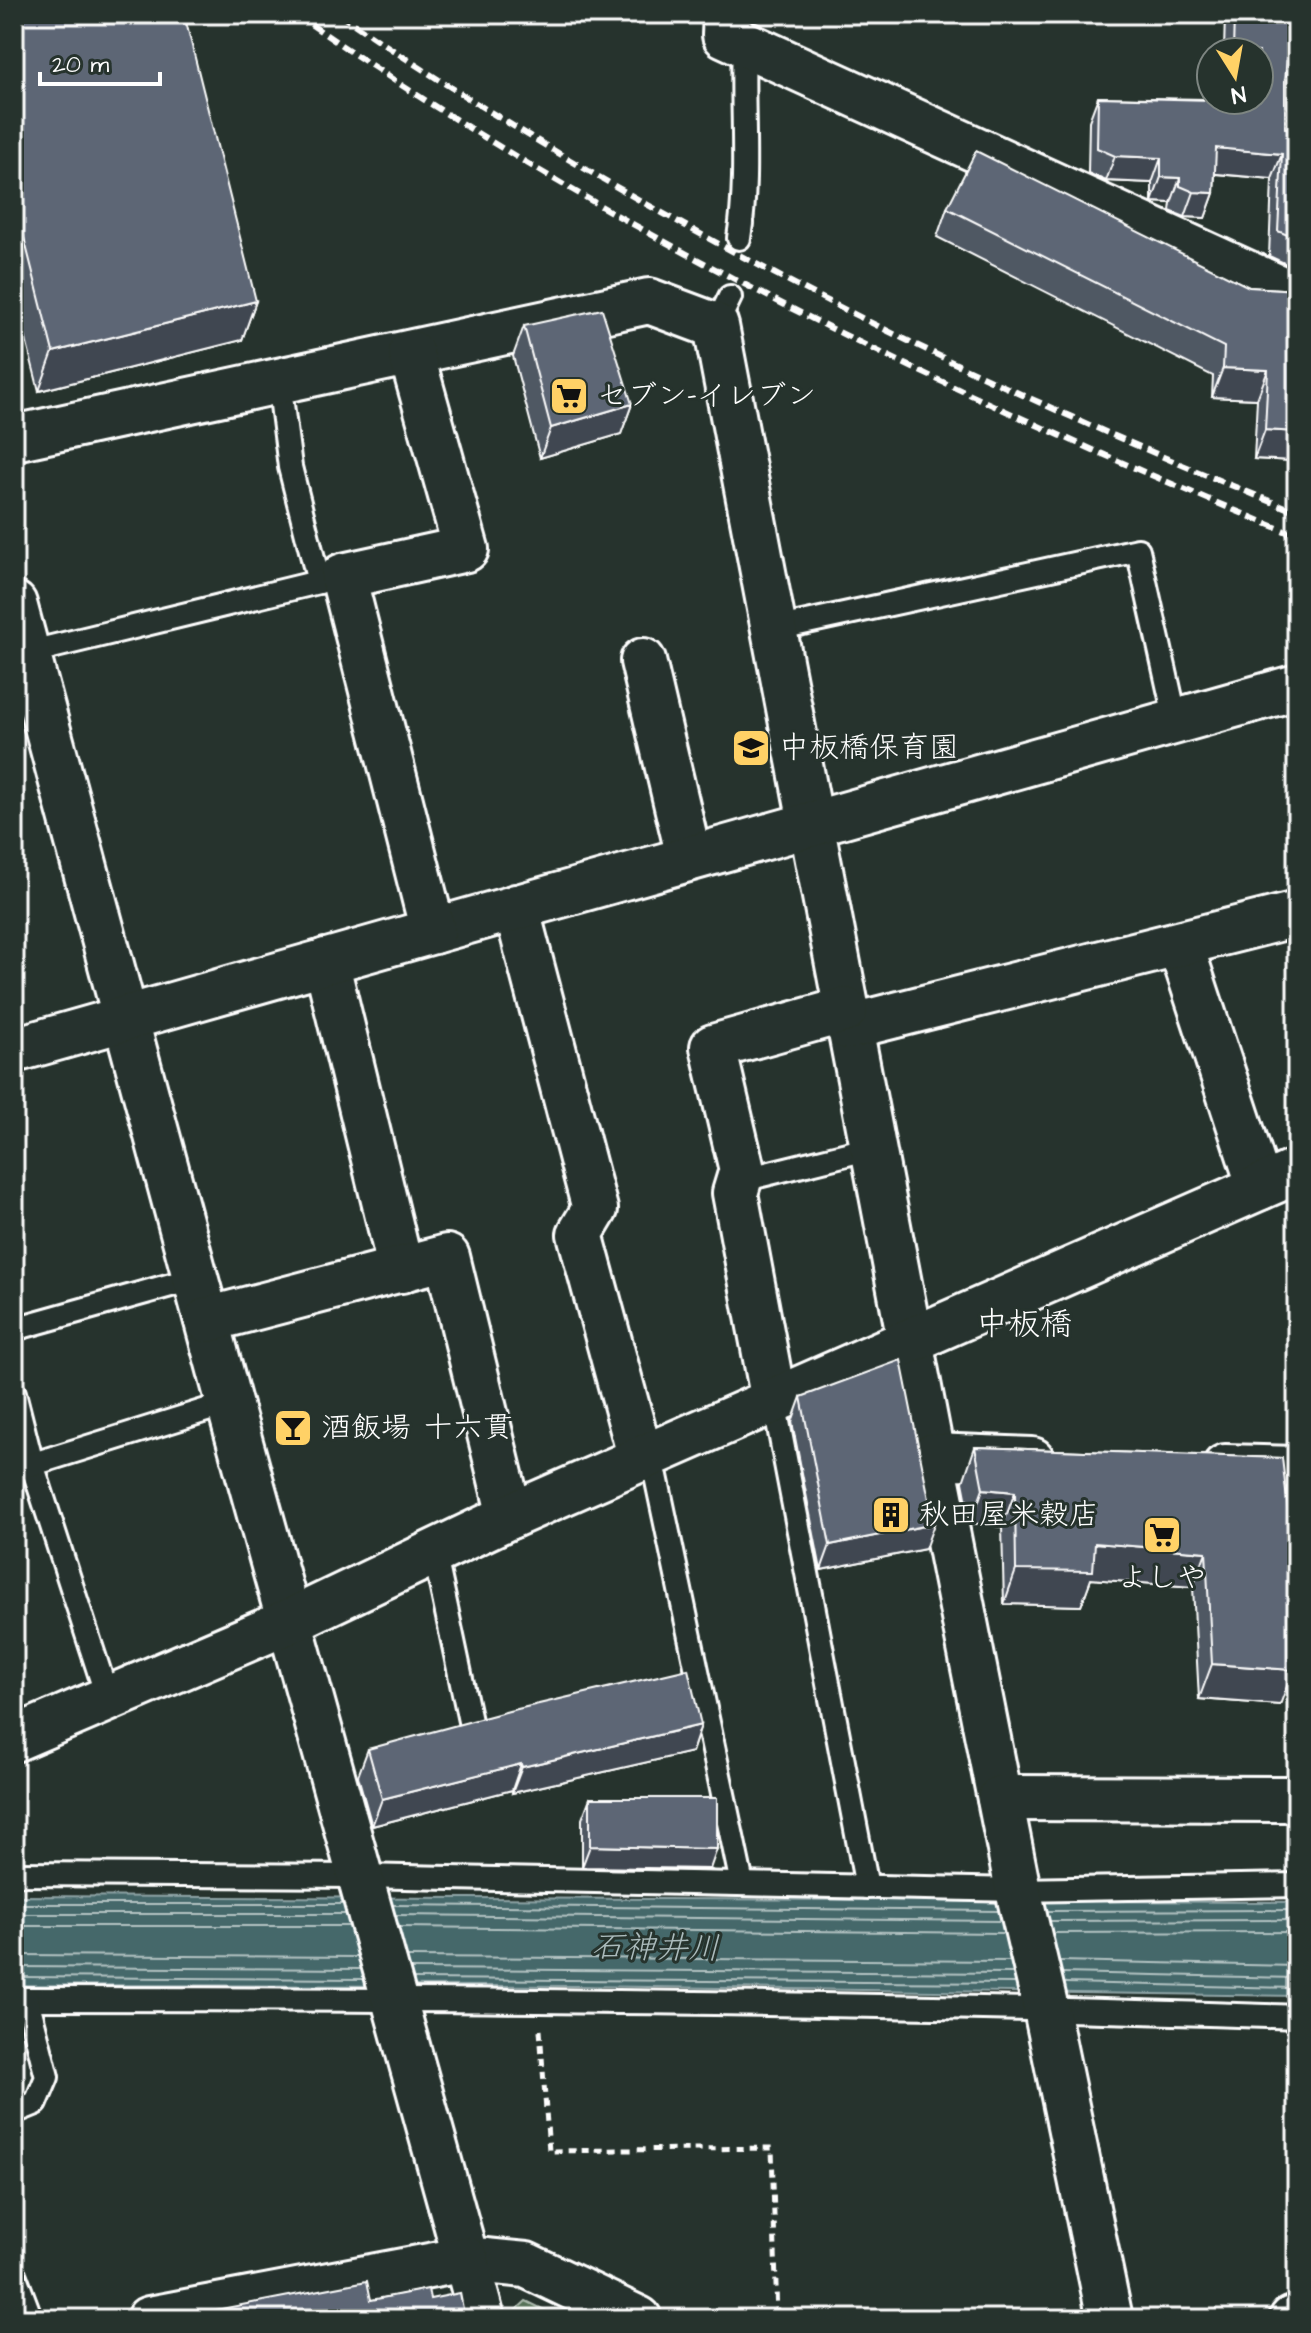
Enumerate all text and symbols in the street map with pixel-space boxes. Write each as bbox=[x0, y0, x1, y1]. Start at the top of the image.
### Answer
scale bar bbox=[40, 36, 160, 86]
north arrow bbox=[1195, 36, 1275, 116]
text: 20 m bbox=[52, 48, 109, 82]
text: N bbox=[1229, 78, 1248, 111]
supermarket icon: セブン-イレブン bbox=[548, 375, 590, 417]
place label: セブン-イレブン bbox=[597, 375, 816, 417]
school or university icon: 中板橋保育園 bbox=[730, 727, 772, 769]
place label: 中板橋保育園 bbox=[779, 727, 959, 769]
district label: 中板橋 bbox=[976, 1302, 1072, 1347]
bar icon: 酒飯場 十六貫 bbox=[272, 1407, 314, 1449]
place label: 酒飯場 十六貫 bbox=[321, 1407, 513, 1449]
building icon: 秋田屋米穀店 bbox=[870, 1494, 912, 1536]
place label: 秋田屋米穀店 bbox=[919, 1494, 1099, 1536]
supermarket icon: よしや bbox=[1141, 1514, 1183, 1556]
place label: よしや bbox=[1117, 1557, 1207, 1599]
water label: 石神井川 bbox=[592, 1924, 720, 1972]

